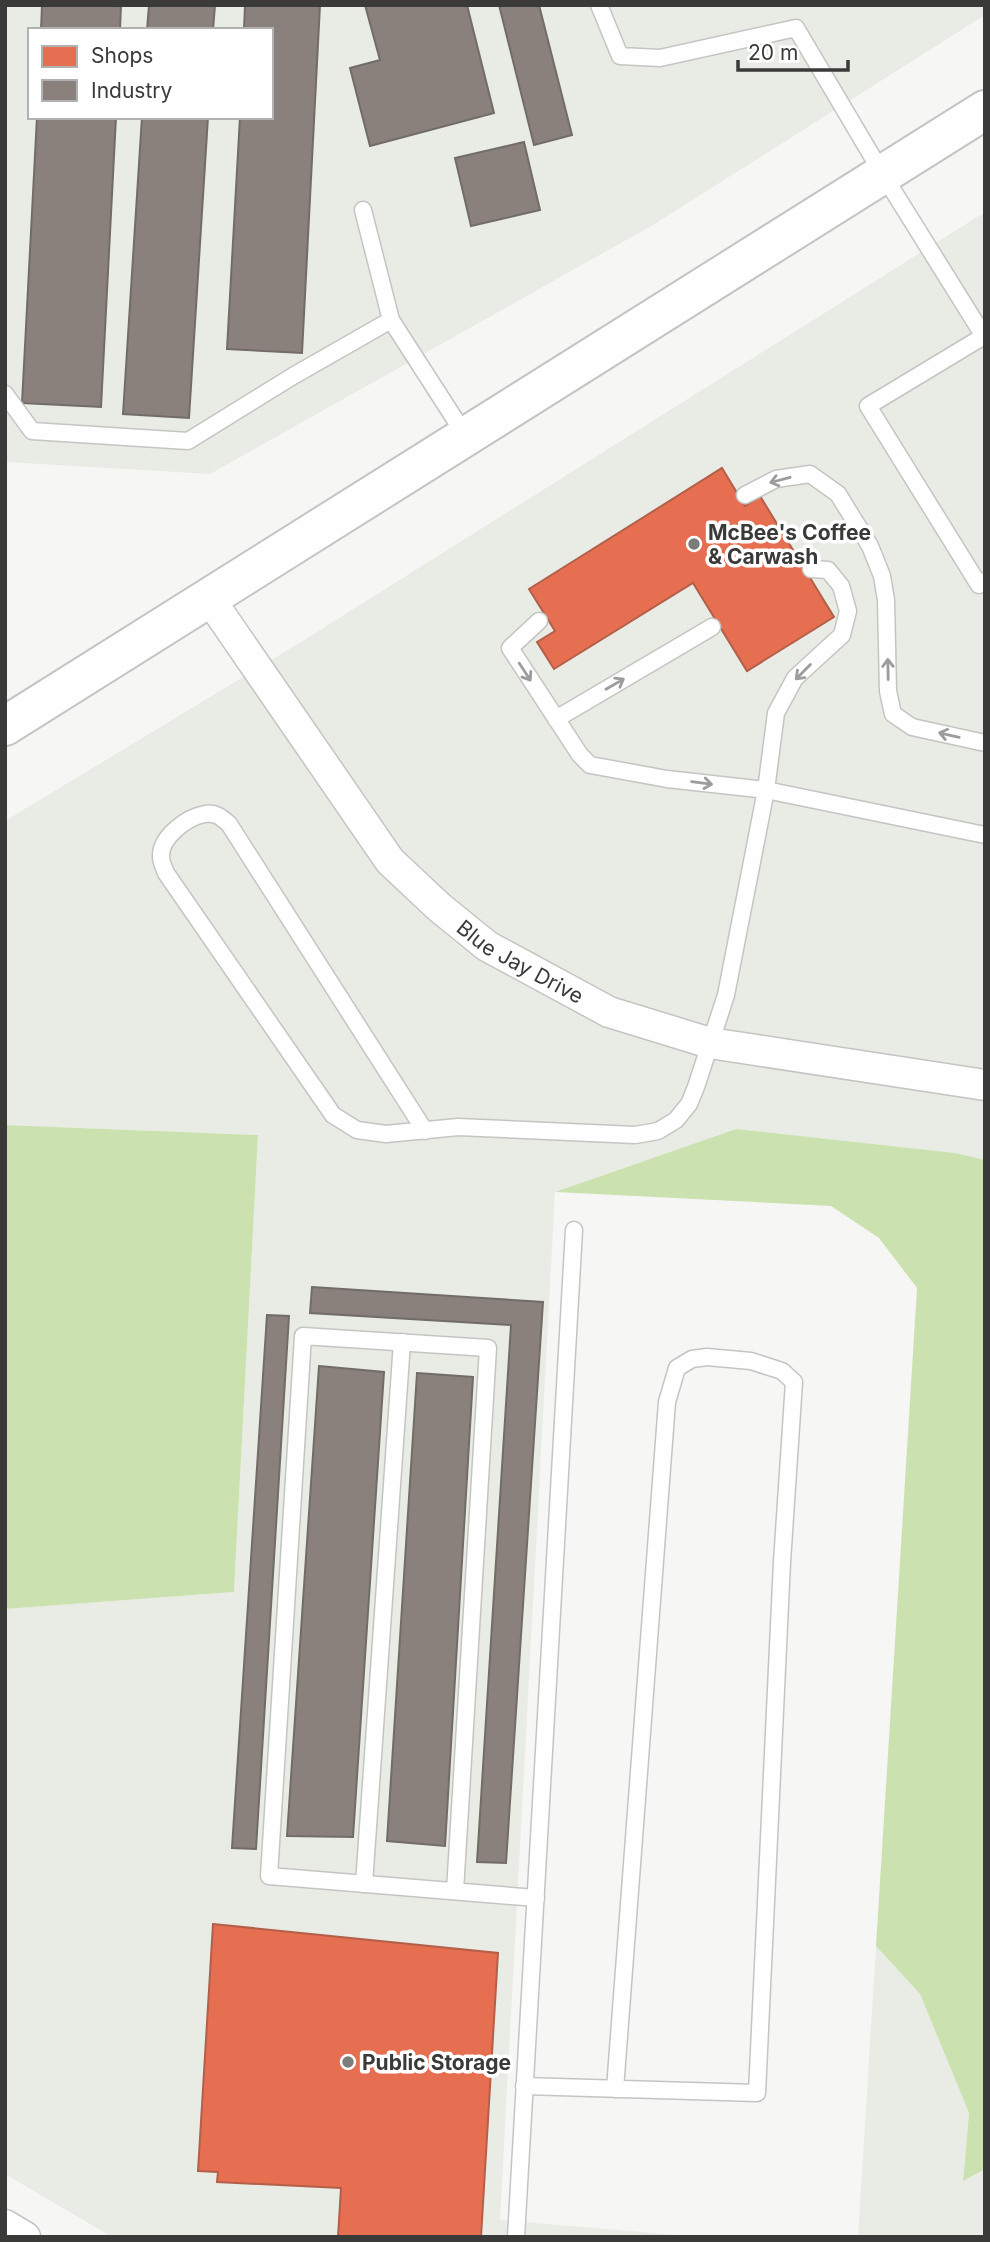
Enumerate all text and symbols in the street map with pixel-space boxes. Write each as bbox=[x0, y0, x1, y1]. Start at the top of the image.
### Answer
legend bbox=[28, 28, 273, 119]
scale bar bbox=[738, 28, 848, 72]
text: 20 m bbox=[748, 40, 798, 65]
text: Shops bbox=[91, 43, 153, 68]
text: Industry bbox=[91, 78, 173, 103]
one-way arrow bbox=[770, 474, 792, 487]
place label: McBee's Coffee & Carwash bbox=[708, 520, 871, 569]
marker: McBee's Coffee & Carwash bbox=[686, 536, 702, 552]
one-way arrow bbox=[881, 658, 894, 681]
one-way arrow bbox=[519, 661, 533, 681]
one-way arrow bbox=[795, 663, 812, 680]
one-way arrow bbox=[604, 677, 624, 691]
one-way arrow bbox=[938, 728, 960, 741]
one-way arrow bbox=[690, 776, 713, 789]
street label: Blue Jay Drive bbox=[452, 914, 588, 1008]
place label: Public Storage bbox=[362, 2050, 511, 2075]
marker: Public Storage bbox=[340, 2054, 356, 2070]

